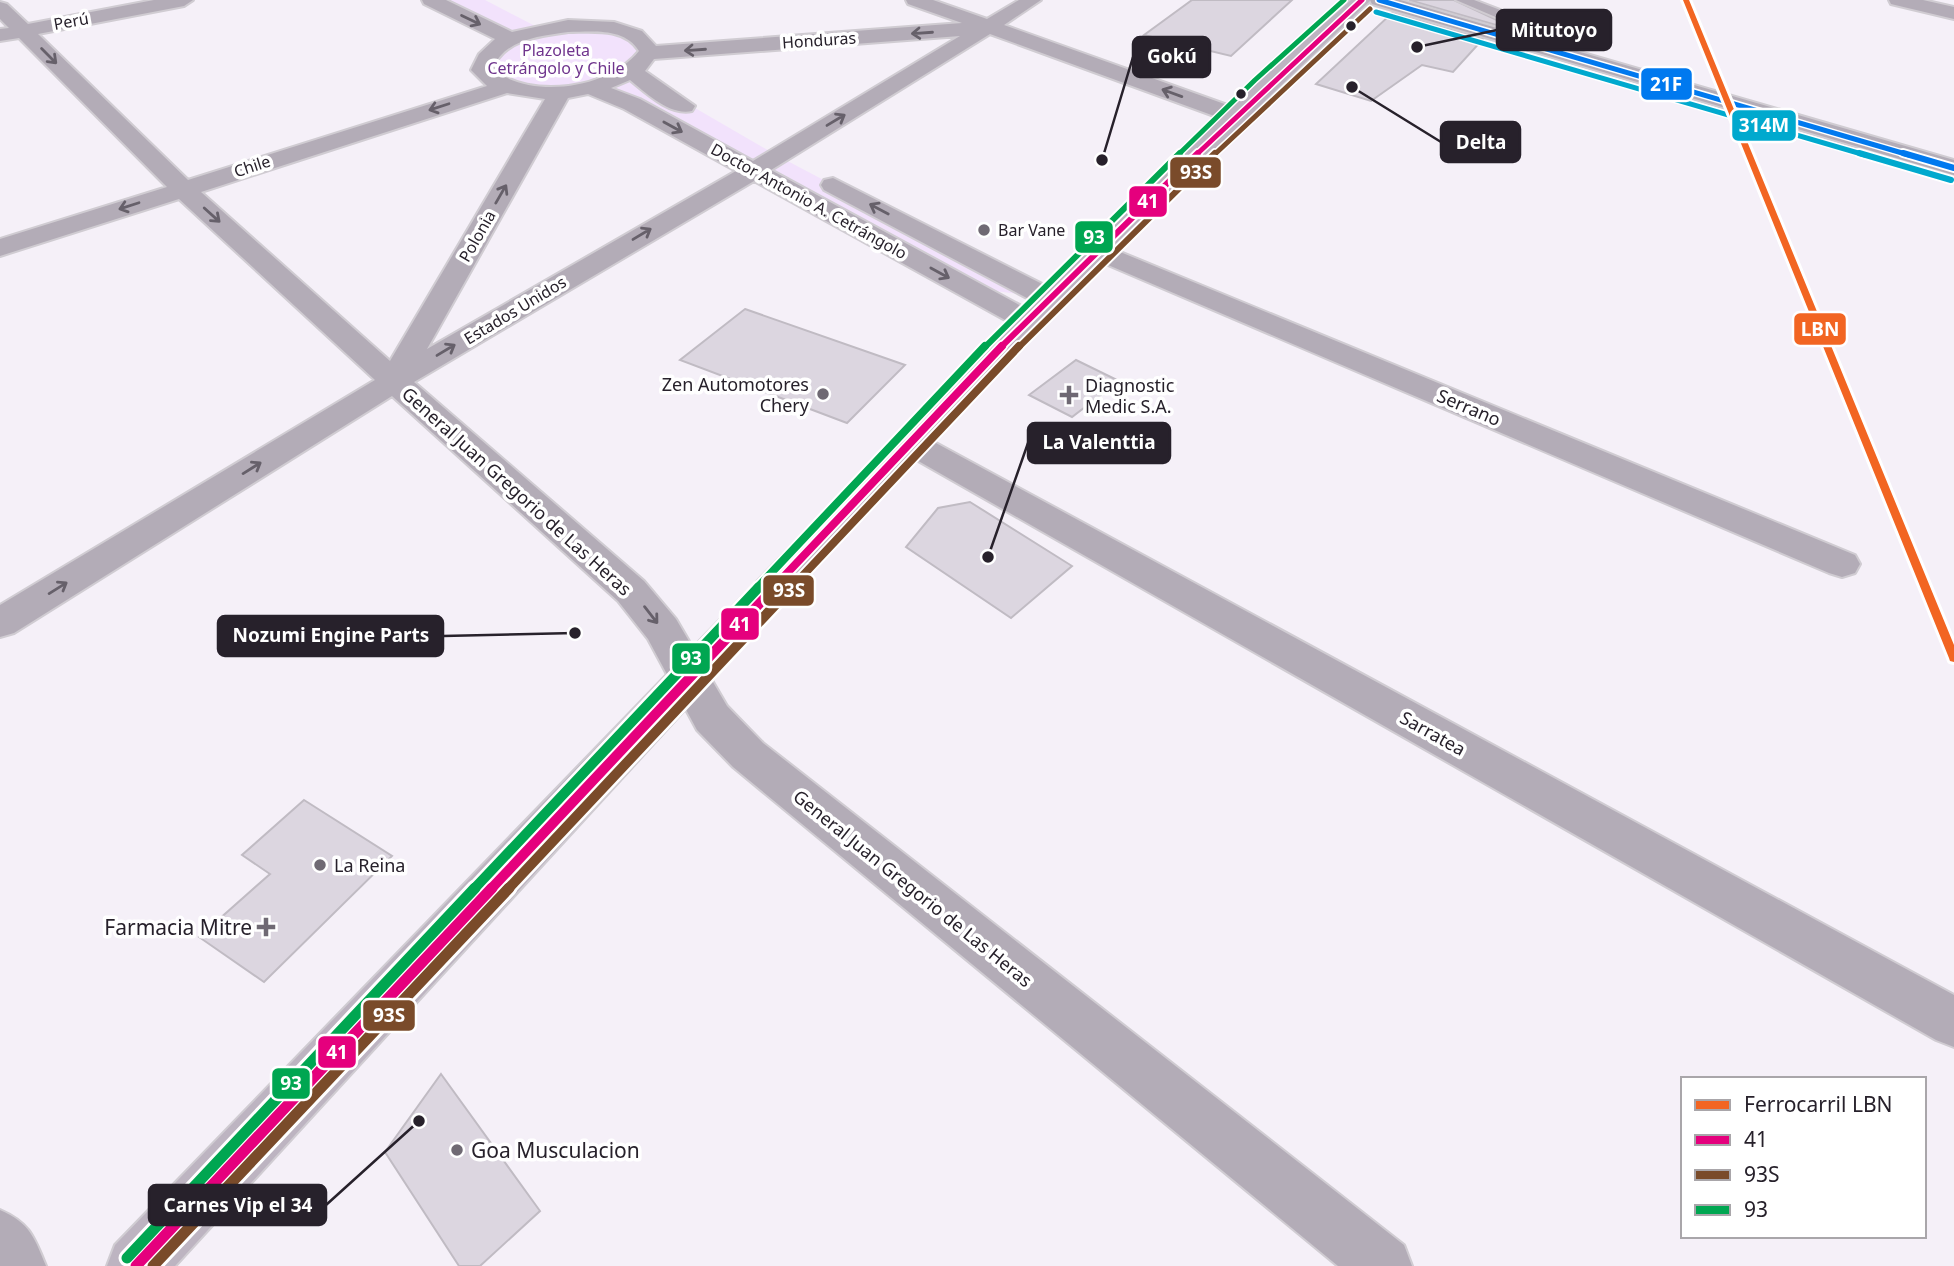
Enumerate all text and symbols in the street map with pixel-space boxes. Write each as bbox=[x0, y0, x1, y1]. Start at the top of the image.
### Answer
street label: Perú bbox=[52, 7, 90, 35]
callout: Mitutoyo bbox=[1497, 10, 1611, 50]
one-way arrow bbox=[460, 13, 481, 27]
text: Mitutoyo bbox=[1511, 17, 1597, 43]
unlabelled marker bbox=[1344, 19, 1358, 33]
street label: Honduras bbox=[781, 26, 857, 54]
one-way arrow bbox=[911, 27, 934, 40]
callout: Gokú bbox=[1133, 37, 1210, 77]
park label: Plazoleta Cetrángolo y Chile bbox=[487, 39, 625, 79]
text: Gokú bbox=[1147, 43, 1197, 69]
one-way arrow bbox=[684, 44, 707, 57]
one-way arrow bbox=[40, 48, 57, 65]
line badge: 21F bbox=[1640, 67, 1693, 101]
text: 21F bbox=[1650, 71, 1682, 97]
one-way arrow bbox=[1161, 86, 1183, 98]
unlabelled marker bbox=[1234, 87, 1248, 101]
one-way arrow bbox=[429, 102, 451, 114]
line badge: 314M bbox=[1731, 109, 1797, 142]
text: 314M bbox=[1739, 112, 1789, 138]
one-way arrow bbox=[826, 113, 846, 127]
one-way arrow bbox=[662, 120, 682, 134]
callout: Delta bbox=[1441, 122, 1520, 162]
text: Delta bbox=[1456, 129, 1506, 155]
street label: Doctor Antonio A. Cetrángolo bbox=[707, 138, 911, 264]
street label: Chile bbox=[231, 150, 273, 182]
line badge: 93S bbox=[1169, 156, 1222, 189]
text: 93S bbox=[1180, 159, 1212, 185]
one-way arrow bbox=[494, 185, 508, 205]
line badge: 41 bbox=[1128, 185, 1168, 218]
text: 41 bbox=[1137, 188, 1159, 214]
one-way arrow bbox=[119, 200, 141, 213]
one-way arrow bbox=[869, 202, 890, 215]
street label: Polonia bbox=[453, 206, 501, 266]
one-way arrow bbox=[203, 207, 221, 223]
place label: Bar Vane bbox=[998, 219, 1065, 241]
line badge: 93 bbox=[1074, 220, 1114, 254]
marker: Bar Vane bbox=[976, 222, 992, 238]
text: 93 bbox=[1083, 224, 1105, 250]
one-way arrow bbox=[632, 227, 652, 241]
one-way arrow bbox=[929, 267, 950, 280]
street label: Estados Unidos bbox=[460, 271, 570, 349]
line badge: LBN bbox=[1793, 312, 1847, 346]
text: LBN bbox=[1801, 316, 1839, 342]
one-way arrow bbox=[436, 343, 456, 357]
place label: Zen Automotores Chery bbox=[662, 372, 810, 417]
place label: Diagnostic Medic S.A. bbox=[1085, 373, 1175, 418]
street label: General Juan Gregorio de Las Heras bbox=[397, 381, 637, 601]
street label: Serrano bbox=[1434, 383, 1504, 431]
marker: Diagnostic Medic S.A. bbox=[1059, 385, 1079, 405]
marker: Zen Automotores Chery bbox=[815, 386, 831, 402]
callout: La Valenttia bbox=[1028, 423, 1170, 463]
text: La Valenttia bbox=[1042, 429, 1156, 455]
one-way arrow bbox=[242, 461, 261, 476]
line badge: 93S bbox=[762, 574, 815, 607]
text: 93S bbox=[773, 577, 805, 603]
one-way arrow bbox=[48, 580, 68, 594]
one-way arrow bbox=[643, 606, 659, 624]
line badge: 41 bbox=[720, 607, 760, 641]
text: 41 bbox=[729, 611, 751, 637]
callout: Nozumi Engine Parts bbox=[218, 616, 443, 656]
text: Nozumi Engine Parts bbox=[233, 622, 429, 648]
line badge: 93 bbox=[671, 642, 711, 675]
text: 93 bbox=[680, 645, 702, 671]
street label: Sarratea bbox=[1396, 705, 1470, 761]
street label: General Juan Gregorio de Las Heras bbox=[789, 784, 1037, 992]
place label: La Reina bbox=[334, 853, 405, 877]
marker: La Reina bbox=[312, 857, 328, 873]
place label: Farmacia Mitre bbox=[104, 913, 252, 941]
marker: Farmacia Mitre bbox=[258, 919, 274, 935]
line badge: 93S bbox=[362, 999, 416, 1032]
text: 93S bbox=[373, 1002, 405, 1028]
line badge: 41 bbox=[317, 1035, 357, 1069]
text: 41 bbox=[326, 1039, 348, 1065]
line badge: 93 bbox=[271, 1067, 311, 1100]
text: 93 bbox=[280, 1070, 302, 1096]
legend bbox=[1681, 1077, 1926, 1238]
text: Ferrocarril LBN bbox=[1744, 1090, 1893, 1118]
text: 41 bbox=[1744, 1125, 1768, 1153]
place label: Goa Musculacion bbox=[471, 1136, 640, 1164]
marker: Goa Musculacion bbox=[449, 1142, 465, 1158]
text: 93S bbox=[1744, 1160, 1780, 1188]
callout: Carnes Vip el 34 bbox=[149, 1185, 326, 1225]
text: Carnes Vip el 34 bbox=[164, 1192, 313, 1218]
text: 93 bbox=[1744, 1195, 1768, 1223]

